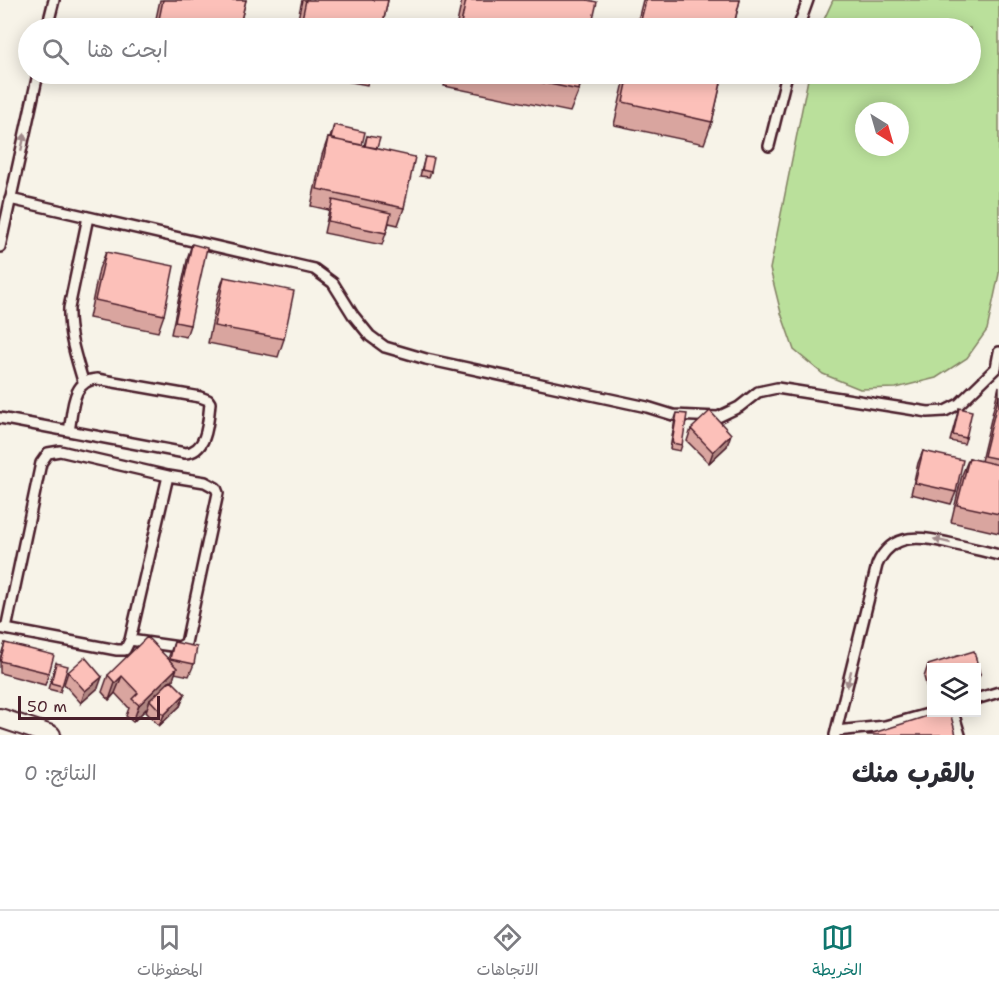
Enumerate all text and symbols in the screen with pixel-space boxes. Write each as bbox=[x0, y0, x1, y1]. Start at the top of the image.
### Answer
search box bbox=[18, 18, 981, 84]
icon: search bbox=[39, 35, 72, 68]
text: ابحث هنا bbox=[87, 35, 168, 64]
north arrow bbox=[855, 102, 909, 156]
one-way arrow bbox=[19, 132, 28, 151]
one-way arrow bbox=[933, 536, 951, 546]
map controls bbox=[927, 663, 981, 717]
button: layers bbox=[927, 663, 981, 717]
one-way arrow bbox=[843, 670, 853, 688]
scale bar bbox=[18, 693, 160, 720]
text: 50 m bbox=[27, 696, 67, 717]
text: بالقرب منك bbox=[852, 755, 975, 790]
text: النتائج: 0 bbox=[24, 760, 97, 786]
tab: المحفوظات bbox=[137, 921, 203, 984]
tab: الاتجاهات bbox=[477, 921, 538, 984]
tab: الخريطة bbox=[812, 921, 862, 984]

